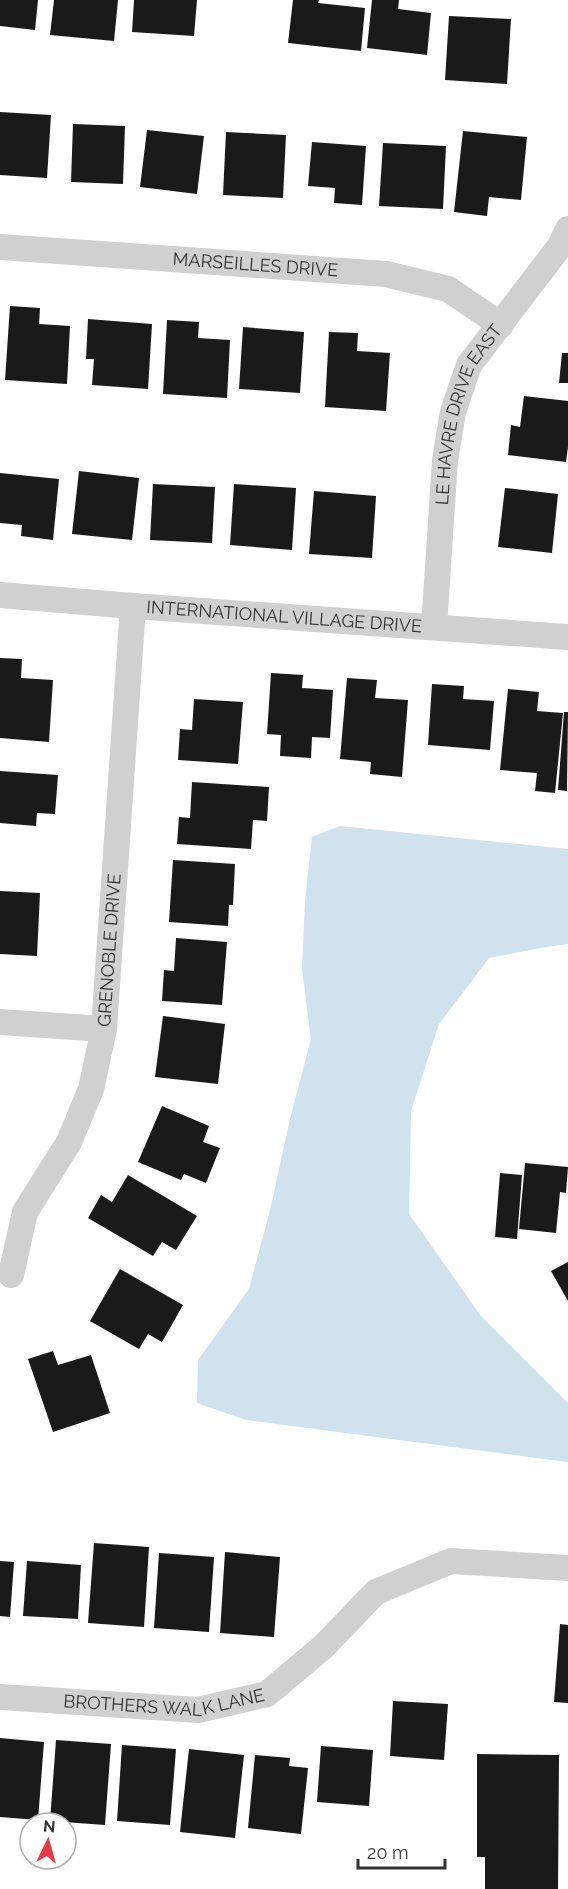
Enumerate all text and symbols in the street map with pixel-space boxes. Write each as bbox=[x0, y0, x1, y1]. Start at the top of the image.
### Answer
street label: MARSEILLES DRIVE bbox=[172, 248, 339, 281]
street label: LE HAVRE DRIVE EAST bbox=[431, 320, 506, 506]
street label: INTERNATIONAL VILLAGE DRIVE bbox=[146, 596, 423, 637]
street label: GRENOBLE DRIVE bbox=[93, 873, 125, 1027]
street label: BROTHERS WALK LANE bbox=[63, 1684, 266, 1720]
north arrow bbox=[18, 1811, 78, 1871]
text: N bbox=[42, 1817, 56, 1837]
scale bar bbox=[358, 1832, 445, 1870]
text: 20 m bbox=[367, 1842, 409, 1863]

